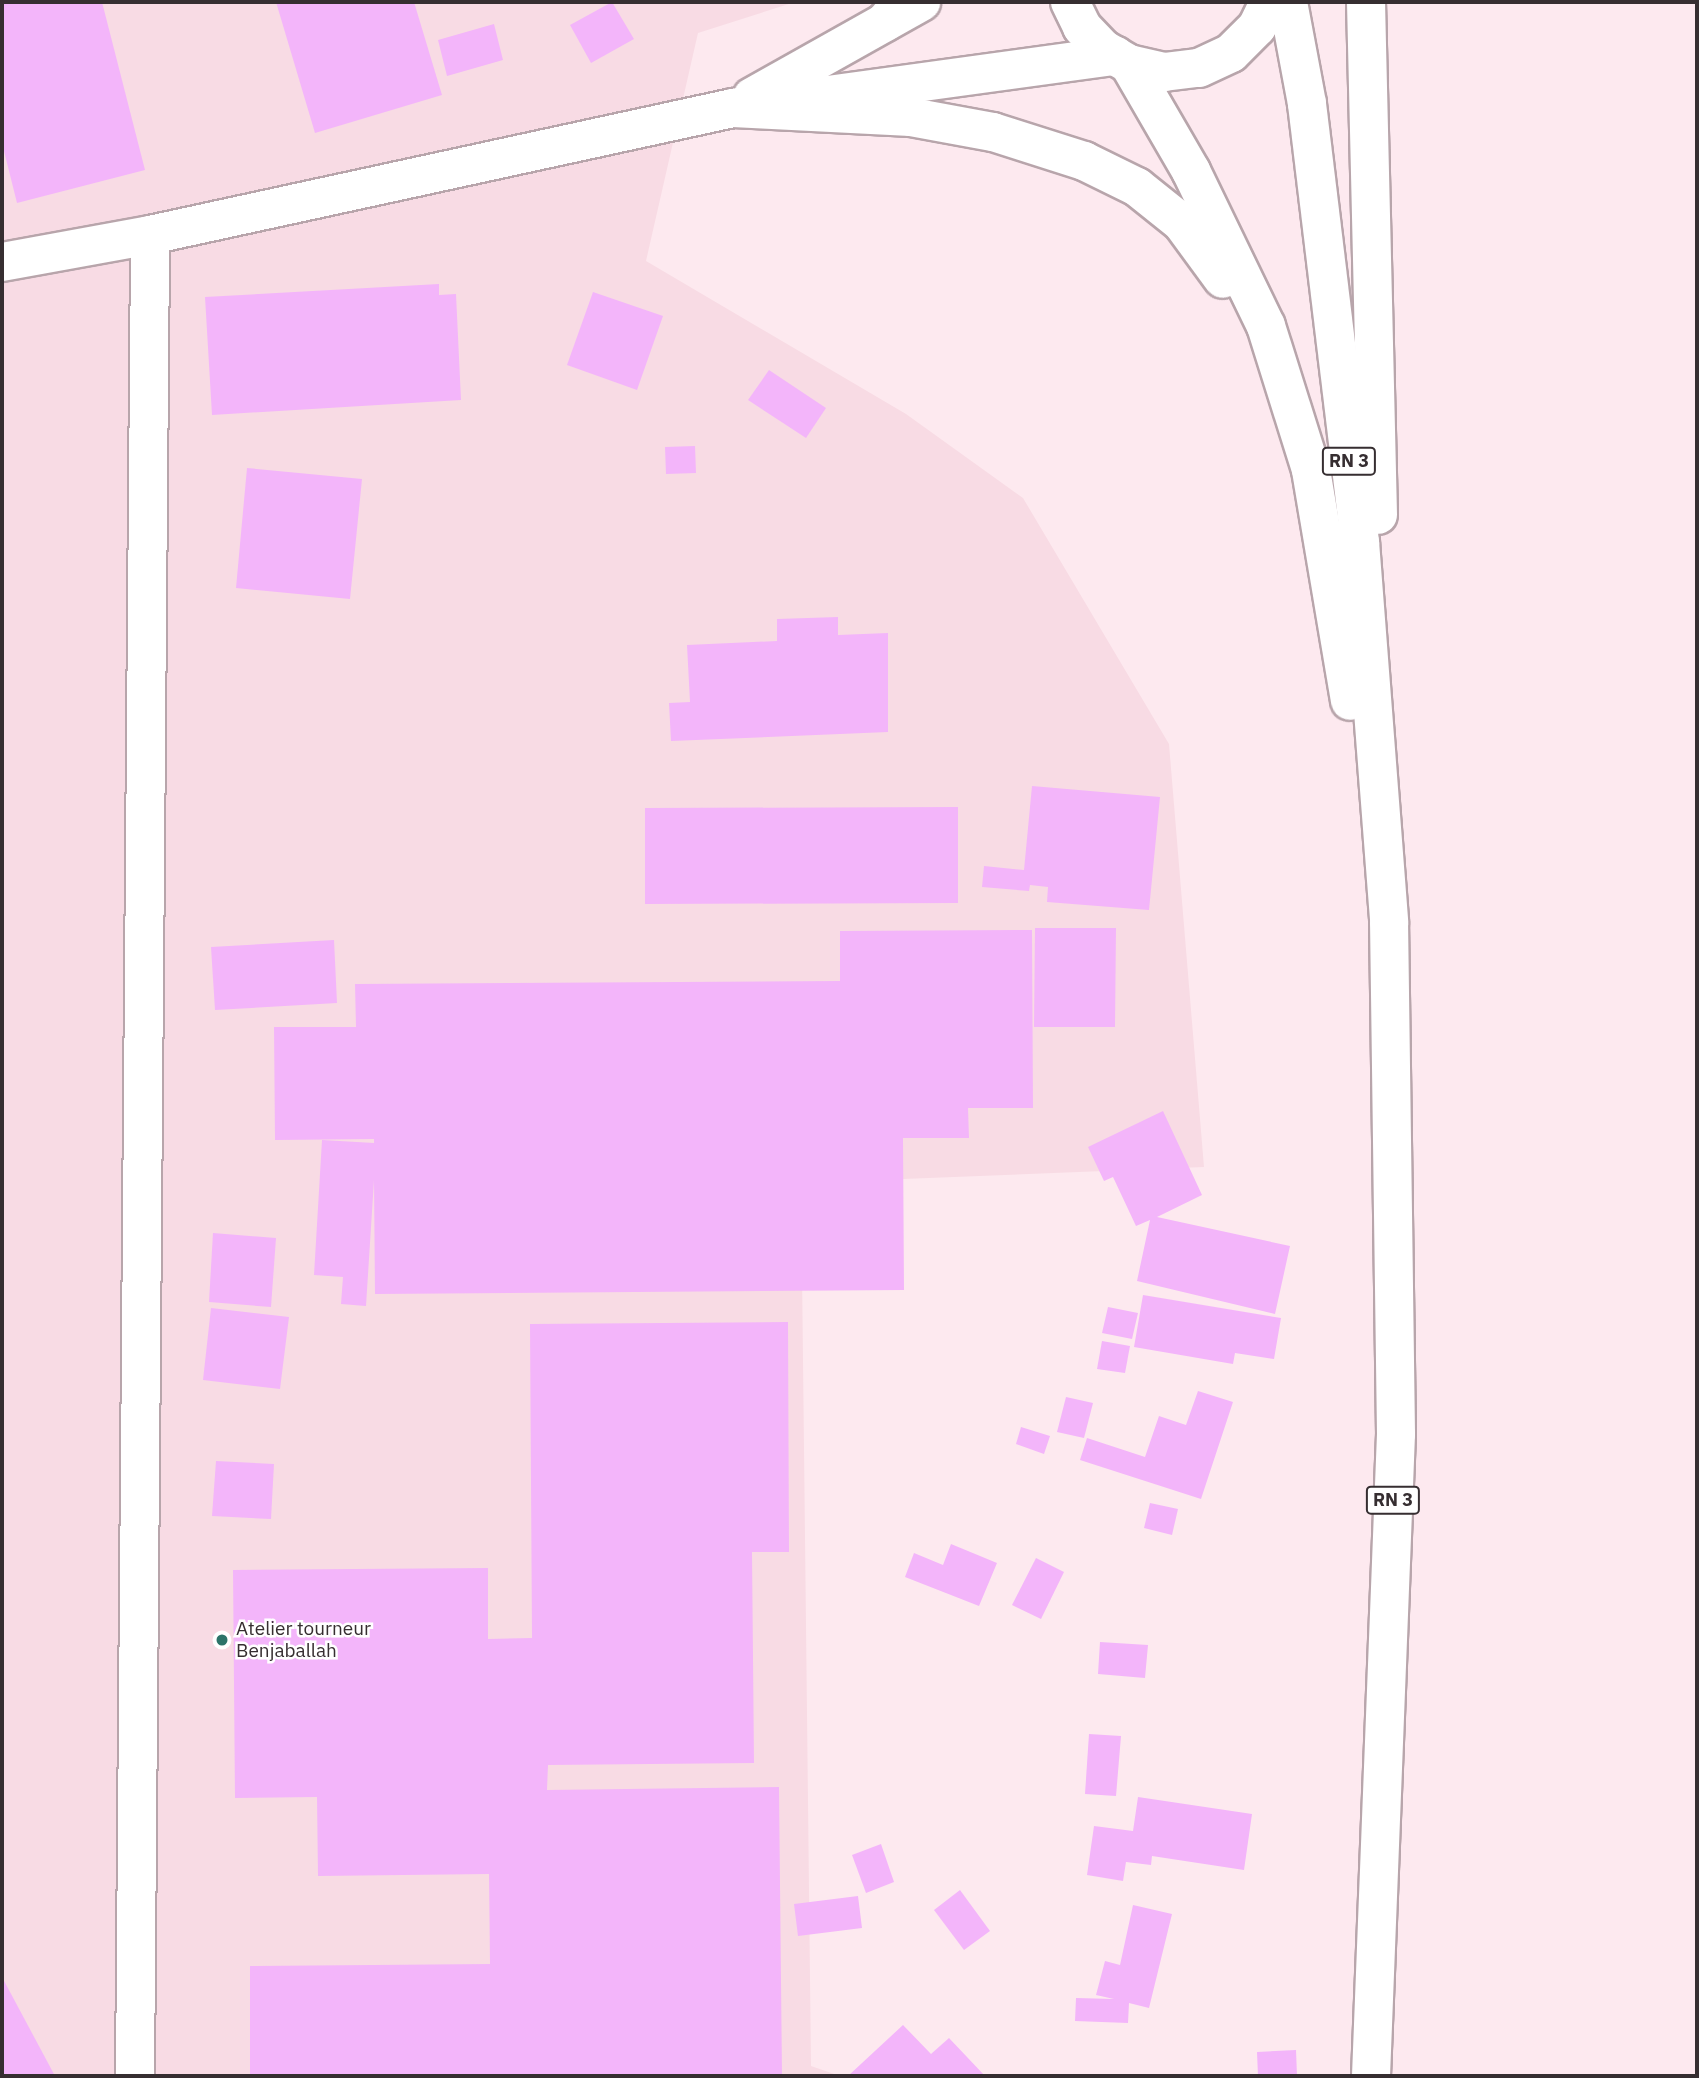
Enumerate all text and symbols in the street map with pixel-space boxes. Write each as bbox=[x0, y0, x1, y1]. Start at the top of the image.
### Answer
road number: RN 3 bbox=[1321, 447, 1377, 476]
road number: RN 3 bbox=[1365, 1485, 1421, 1514]
place label: Atelier tourneur Benjaballah bbox=[236, 1618, 371, 1662]
marker: Atelier tourneur Benjaballah bbox=[214, 1632, 230, 1648]

